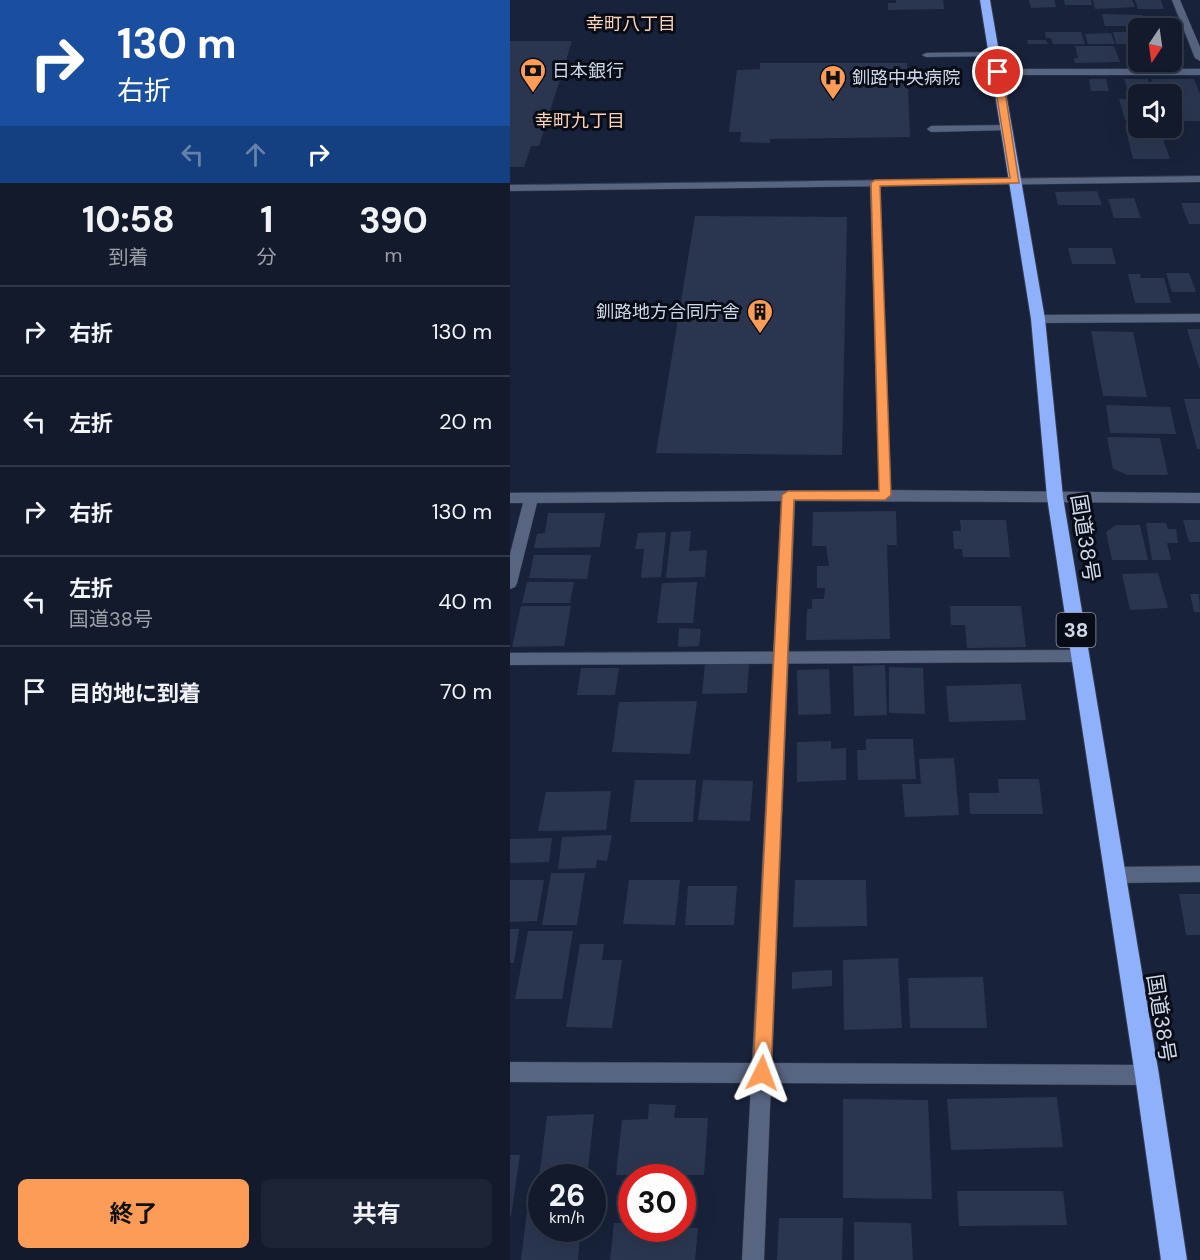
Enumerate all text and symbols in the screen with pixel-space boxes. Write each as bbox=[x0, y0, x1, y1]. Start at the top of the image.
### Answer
district label: 幸町八丁目 bbox=[586, 12, 676, 36]
text: 130 m bbox=[117, 16, 237, 71]
north arrow bbox=[1128, 18, 1182, 72]
map controls bbox=[1128, 18, 1182, 138]
icon: right bbox=[18, 24, 96, 102]
pin bbox=[972, 46, 1023, 97]
icon: arrive bbox=[981, 55, 1014, 88]
bank icon: 日本銀行 bbox=[518, 56, 548, 94]
place label: 日本銀行 bbox=[552, 59, 624, 83]
hospital icon: 釧路中央病院 bbox=[818, 63, 848, 101]
place label: 釧路中央病院 bbox=[852, 66, 960, 90]
text: 右折 bbox=[117, 73, 171, 108]
button: sound bbox=[1128, 84, 1182, 138]
district label: 幸町九丁目 bbox=[535, 109, 625, 133]
icon: left bbox=[176, 138, 209, 171]
icon: ahead bbox=[239, 138, 272, 171]
icon: right bbox=[302, 138, 335, 171]
text: 10:58 bbox=[82, 196, 175, 243]
text: 1 bbox=[260, 196, 273, 243]
text: 390 bbox=[359, 197, 428, 244]
text: m bbox=[384, 242, 402, 268]
text: 到着 bbox=[108, 244, 148, 270]
text: 分 bbox=[257, 244, 277, 270]
building icon: 釧路地方合同庁舎 bbox=[745, 297, 775, 335]
place label: 釧路地方合同庁舎 bbox=[596, 300, 740, 324]
icon: right bbox=[18, 315, 51, 348]
text: 130 m bbox=[432, 317, 492, 346]
text: 右折 bbox=[69, 319, 113, 348]
icon: left bbox=[18, 405, 51, 438]
text: 20 m bbox=[439, 407, 492, 436]
text: 左折 bbox=[69, 409, 113, 438]
street label: 国道38号 bbox=[1064, 492, 1106, 584]
icon: right bbox=[18, 495, 51, 528]
text: 130 m bbox=[432, 497, 492, 526]
text: 右折 bbox=[69, 499, 113, 528]
text: 左折 bbox=[69, 574, 113, 603]
icon: left bbox=[18, 585, 51, 618]
text: 40 m bbox=[438, 587, 492, 616]
text: 国道38号 bbox=[69, 606, 153, 632]
road number: 38 bbox=[1056, 613, 1096, 647]
icon: arrive bbox=[18, 675, 51, 708]
text: 70 m bbox=[440, 677, 492, 706]
text: 目的地に到着 bbox=[69, 679, 201, 708]
street label: 国道38号 bbox=[1140, 972, 1182, 1064]
position arrow bbox=[730, 1041, 794, 1105]
speed limit sign: 30 bbox=[618, 1164, 696, 1242]
text: 26 bbox=[549, 1176, 585, 1215]
button: 終了 bbox=[18, 1179, 249, 1248]
button: 共有 bbox=[261, 1179, 492, 1248]
text: km/h bbox=[549, 1208, 585, 1228]

